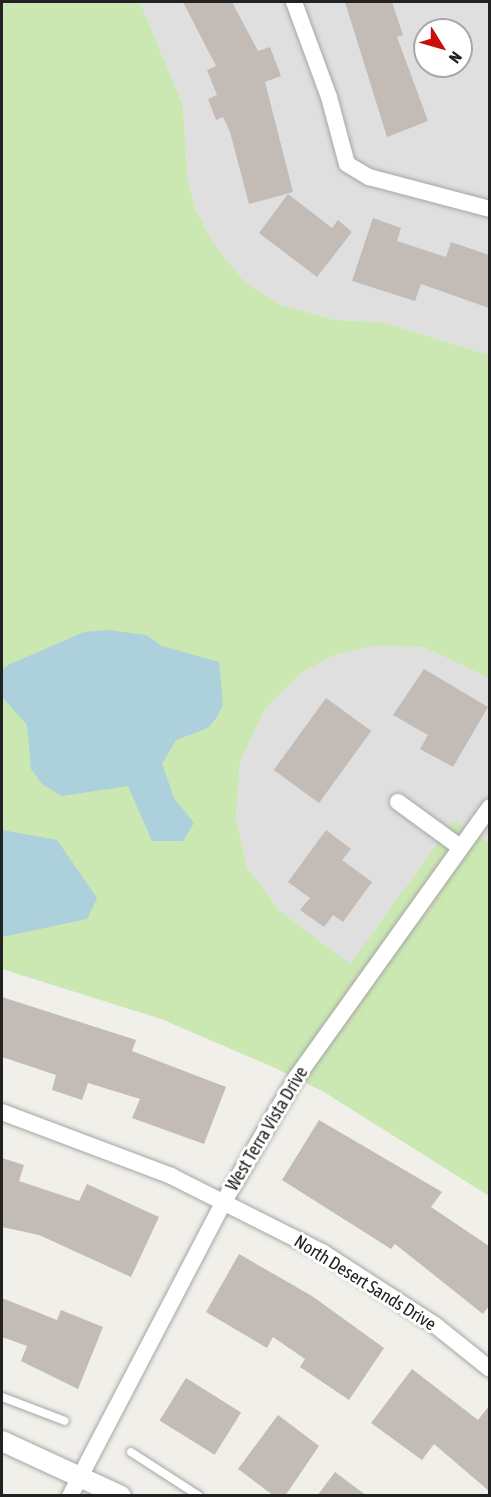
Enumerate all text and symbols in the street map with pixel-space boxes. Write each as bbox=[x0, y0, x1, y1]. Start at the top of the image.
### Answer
north arrow bbox=[413, 18, 473, 78]
text: N bbox=[446, 48, 466, 67]
street label: West Terra Vista Drive bbox=[221, 1063, 313, 1195]
street label: North Desert Sands Drive bbox=[290, 1231, 440, 1335]

